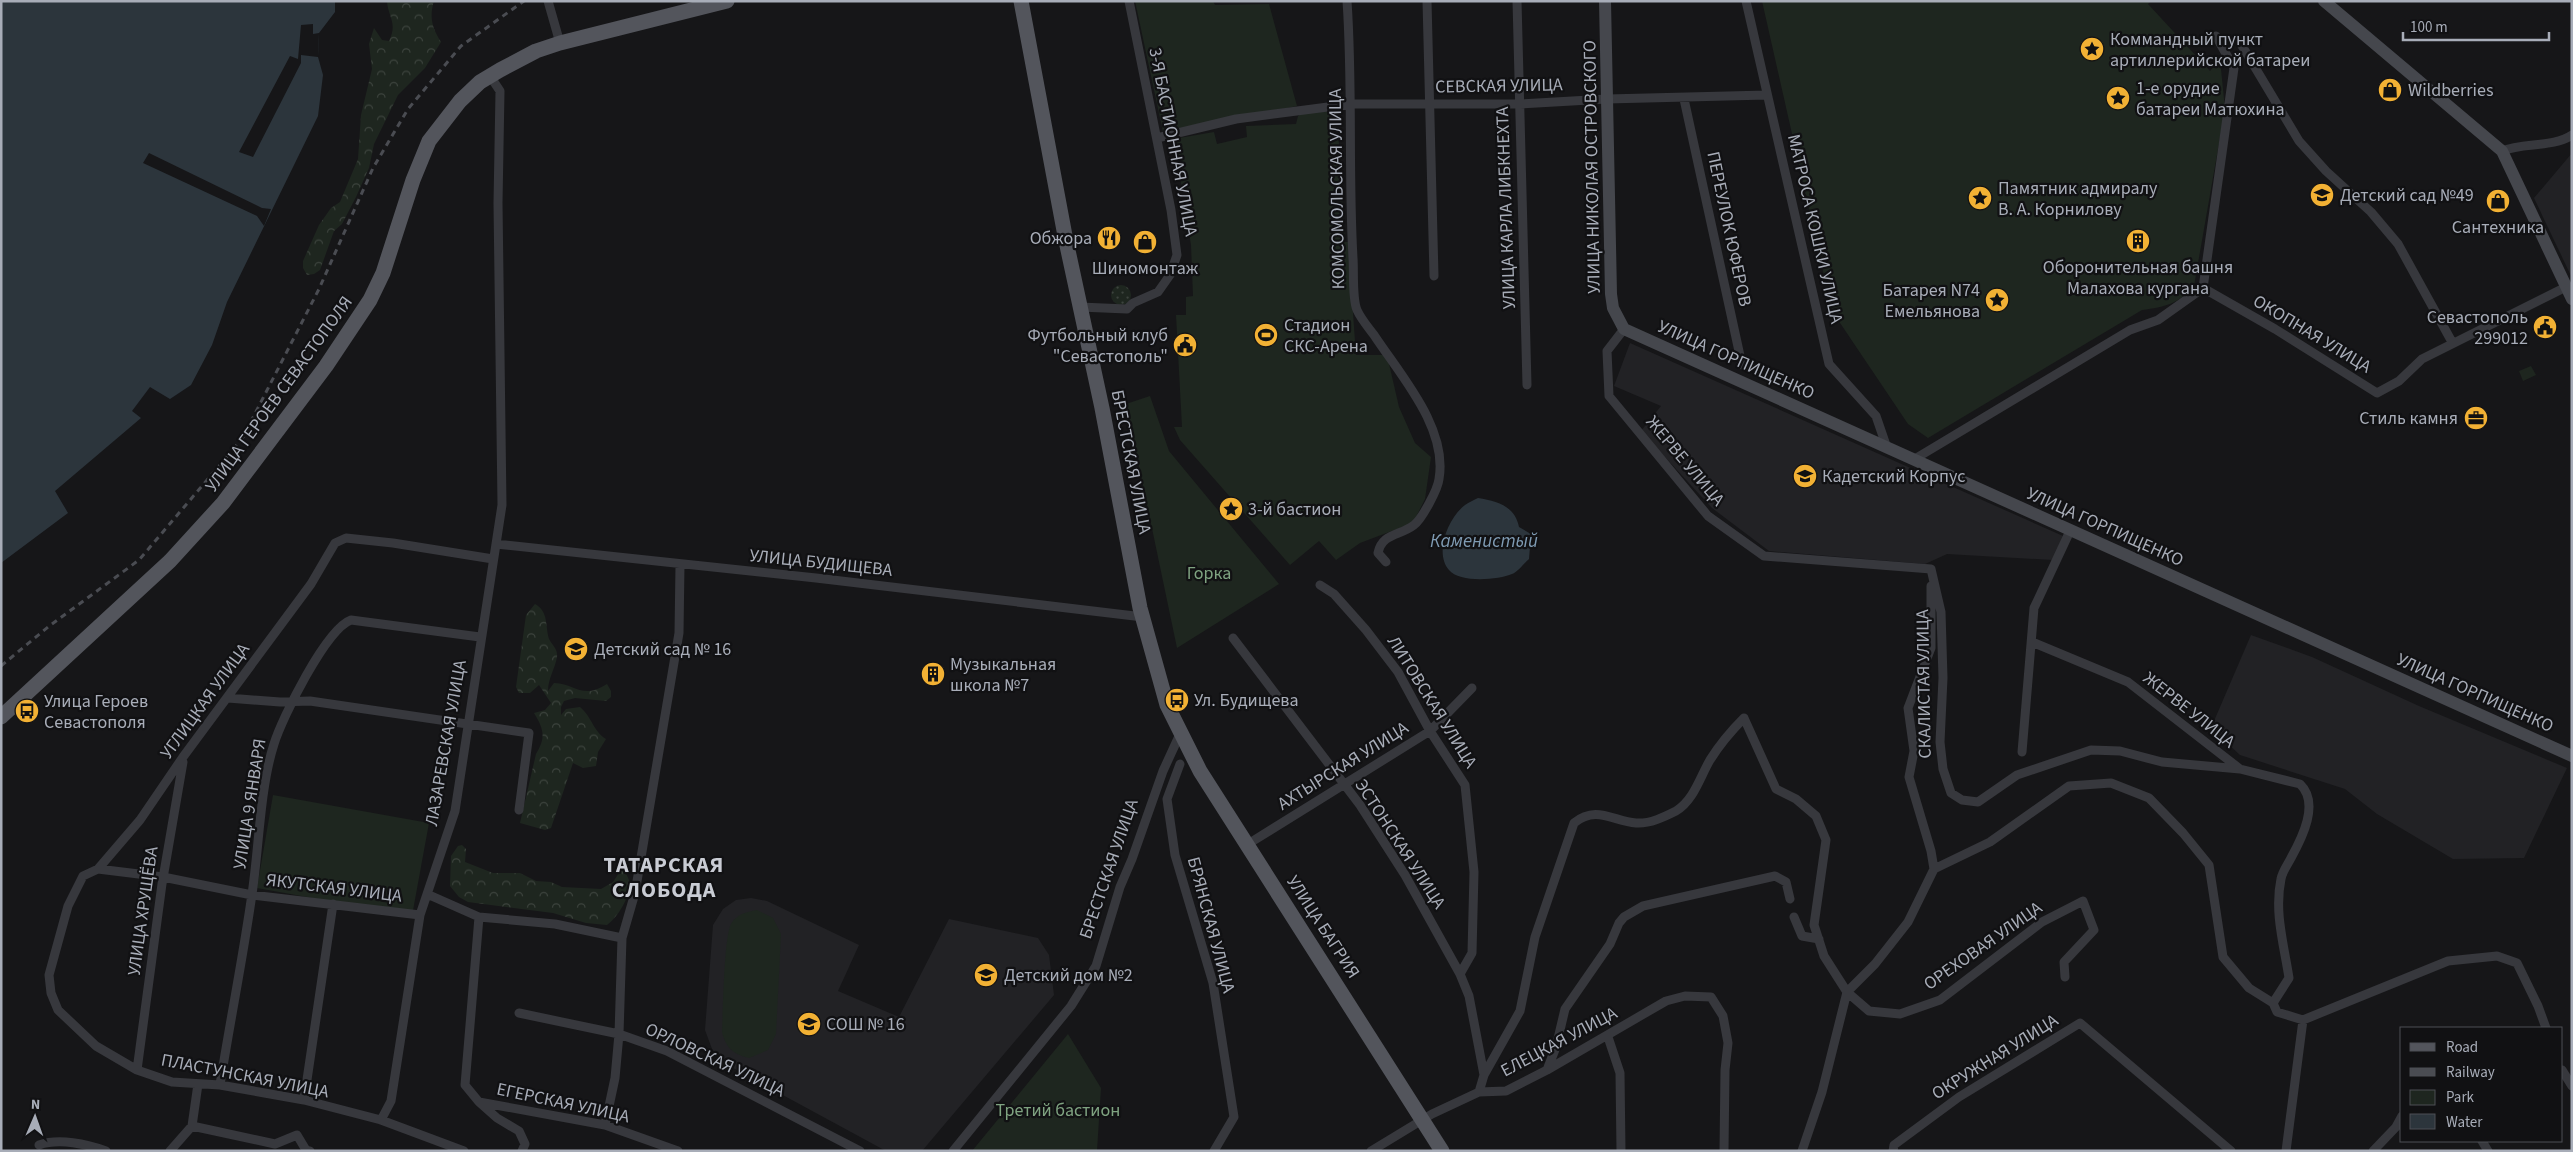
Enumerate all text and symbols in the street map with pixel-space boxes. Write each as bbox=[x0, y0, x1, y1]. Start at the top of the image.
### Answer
scale bar bbox=[2403, 10, 2549, 42]
text: 100 m bbox=[2410, 17, 2448, 38]
place label: Коммандный пункт артиллерийской батареи bbox=[2110, 27, 2310, 73]
place icon: Коммандный пункт артиллерийской батареи bbox=[2079, 36, 2105, 62]
street label: УЛИЦА НИКОЛАЯ ОСТРОВСКОГО bbox=[1577, 40, 1607, 294]
street label: 3-Я БАСТИОННАЯ УЛИЦА bbox=[1142, 46, 1204, 239]
street label: СЕВСКАЯ УЛИЦА bbox=[1435, 72, 1563, 100]
place label: 1-е орудие батареи Матюхина bbox=[2136, 76, 2285, 122]
shop icon: Wildberries bbox=[2377, 77, 2403, 103]
place label: Wildberries bbox=[2408, 78, 2493, 103]
place icon: 1-е орудие батареи Матюхина bbox=[2105, 85, 2131, 111]
street label: КОМСОМОЛЬСКАЯ УЛИЦА bbox=[1323, 88, 1351, 290]
street label: УЛИЦА КАРЛА ЛИБКНЕХТА bbox=[1490, 106, 1522, 310]
street label: МАТРОСА КОШКИ УЛИЦА bbox=[1781, 132, 1849, 326]
street label: ПЕРЕУЛОК ЮФЕРОВ bbox=[1700, 149, 1758, 309]
place label: Памятник адмиралу В. А. Корнилову bbox=[1998, 176, 2158, 222]
school or university icon: Детский сад №49 bbox=[2309, 182, 2335, 208]
place label: Детский сад №49 bbox=[2340, 183, 2474, 208]
place icon: Памятник адмиралу В. А. Корнилову bbox=[1967, 185, 1993, 211]
shop icon: Сантехника bbox=[2485, 188, 2511, 214]
place label: Сантехника bbox=[2452, 215, 2544, 240]
restaurant icon: Обжора bbox=[1096, 225, 1122, 251]
place label: Обжора bbox=[1030, 226, 1092, 251]
building icon: Оборонительная башня Малахова кургана bbox=[2125, 228, 2151, 254]
shop icon: Шиномонтаж bbox=[1132, 229, 1158, 255]
place label: Оборонительная башня Малахова кургана bbox=[2043, 255, 2233, 301]
place label: Шиномонтаж bbox=[1092, 256, 1199, 281]
place label: Батарея N74 Емельянова bbox=[1883, 278, 1980, 324]
place icon: Батарея N74 Емельянова bbox=[1984, 287, 2010, 313]
street label: ОКОПНАЯ УЛИЦА bbox=[2248, 289, 2376, 379]
street label: УЛИЦА ГЕРОЕВ СЕВАСТОПОЛЯ bbox=[199, 291, 359, 497]
place label: Севастополь 299012 bbox=[2427, 305, 2528, 351]
place label: Стадион СКС-Арена bbox=[1284, 313, 1368, 359]
street label: УЛИЦА ГОРПИЩЕНКО bbox=[1654, 314, 1818, 406]
public building icon: Севастополь 299012 bbox=[2532, 314, 2558, 340]
sports icon: Стадион СКС-Арена bbox=[1253, 322, 1279, 348]
place label: Футбольный клуб "Севастополь" bbox=[1028, 323, 1168, 369]
public building icon: Футбольный клуб "Севастополь" bbox=[1172, 332, 1198, 358]
street label: БРЕСТСКАЯ УЛИЦА bbox=[1105, 388, 1157, 536]
office icon: Стиль камня bbox=[2463, 405, 2489, 431]
place label: Стиль камня bbox=[2359, 406, 2458, 431]
street label: ЖЕРВЕ УЛИЦА bbox=[1640, 410, 1730, 512]
school or university icon: Кадетский Корпус bbox=[1792, 463, 1818, 489]
place label: Кадетский Корпус bbox=[1822, 464, 1965, 489]
street label: УЛИЦА ГОРПИЩЕНКО bbox=[2023, 481, 2187, 573]
place icon: 3-й бастион bbox=[1218, 496, 1244, 522]
place label: 3-й бастион bbox=[1248, 497, 1341, 522]
water label: Каменистый bbox=[1430, 528, 1538, 555]
street label: УЛИЦА БУДИЩЕВА bbox=[748, 543, 894, 583]
park label: Горка bbox=[1187, 561, 1231, 586]
street label: СКАЛИСТАЯ УЛИЦА bbox=[1910, 609, 1938, 759]
street label: ЛИТОВСКАЯ УЛИЦА bbox=[1381, 631, 1483, 773]
school or university icon: Детский сад № 16 bbox=[563, 636, 589, 662]
place label: Детский сад № 16 bbox=[594, 637, 731, 662]
street label: УГЛИЦКАЯ УЛИЦА bbox=[154, 638, 256, 764]
street label: УЛИЦА ГОРПИЩЕНКО bbox=[2393, 647, 2557, 739]
place label: Музыкальная школа №7 bbox=[950, 652, 1056, 698]
street label: ЛАЗАРЕВСКАЯ УЛИЦА bbox=[419, 658, 473, 828]
building icon: Музыкальная школа №7 bbox=[920, 661, 946, 687]
street label: ЖЕРВЕ УЛИЦА bbox=[2138, 666, 2241, 754]
bus stop icon: Ул. Будищева bbox=[1164, 687, 1190, 713]
place label: Ул. Будищева bbox=[1194, 688, 1299, 713]
place label: Улица Героев Севастополя bbox=[44, 689, 148, 735]
bus stop icon: Улица Героев Севастополя bbox=[14, 698, 40, 724]
street label: АХТЫРСКАЯ УЛИЦА bbox=[1273, 716, 1413, 816]
street label: УЛИЦА 9 ЯНВАРЯ bbox=[227, 737, 273, 871]
street label: ЭСТОНСКАЯ УЛИЦА bbox=[1349, 774, 1452, 914]
street label: БРЕСТСКАЯ УЛИЦА bbox=[1073, 795, 1145, 942]
street label: УЛИЦА ХРУЩЁВА bbox=[122, 845, 164, 977]
district label: ТАТАРСКАЯ СЛОБОДА bbox=[604, 849, 724, 906]
street label: БРЯНСКАЯ УЛИЦА bbox=[1181, 854, 1241, 996]
street label: ЯКУТСКАЯ УЛИЦА bbox=[265, 867, 404, 909]
street label: УЛИЦА БАГРИЯ bbox=[1280, 871, 1366, 983]
street label: ОРЕХОВАЯ УЛИЦА bbox=[1919, 896, 2048, 996]
school or university icon: Детский дом №2 bbox=[973, 962, 999, 988]
place label: Детский дом №2 bbox=[1004, 963, 1133, 988]
street label: ЕЛЕЦКАЯ УЛИЦА bbox=[1496, 1001, 1622, 1083]
street label: ОКРУЖНАЯ УЛИЦА bbox=[1927, 1008, 2063, 1106]
school or university icon: СОШ № 16 bbox=[796, 1011, 822, 1037]
place label: СОШ № 16 bbox=[826, 1012, 905, 1037]
street label: ОРЛОВСКАЯ УЛИЦА bbox=[641, 1017, 789, 1103]
legend bbox=[2400, 1027, 2563, 1142]
text: Road bbox=[2446, 1037, 2478, 1058]
street label: ПЛАСТУНСКАЯ УЛИЦА bbox=[159, 1047, 331, 1105]
text: Railway bbox=[2446, 1062, 2495, 1083]
street label: ЕГЕРСКАЯ УЛИЦА bbox=[494, 1077, 632, 1129]
text: Park bbox=[2446, 1087, 2475, 1108]
north arrow bbox=[10, 1092, 60, 1142]
text: N bbox=[30, 1095, 40, 1115]
park label: Третий бастион bbox=[996, 1098, 1120, 1123]
text: Water bbox=[2446, 1112, 2483, 1133]

